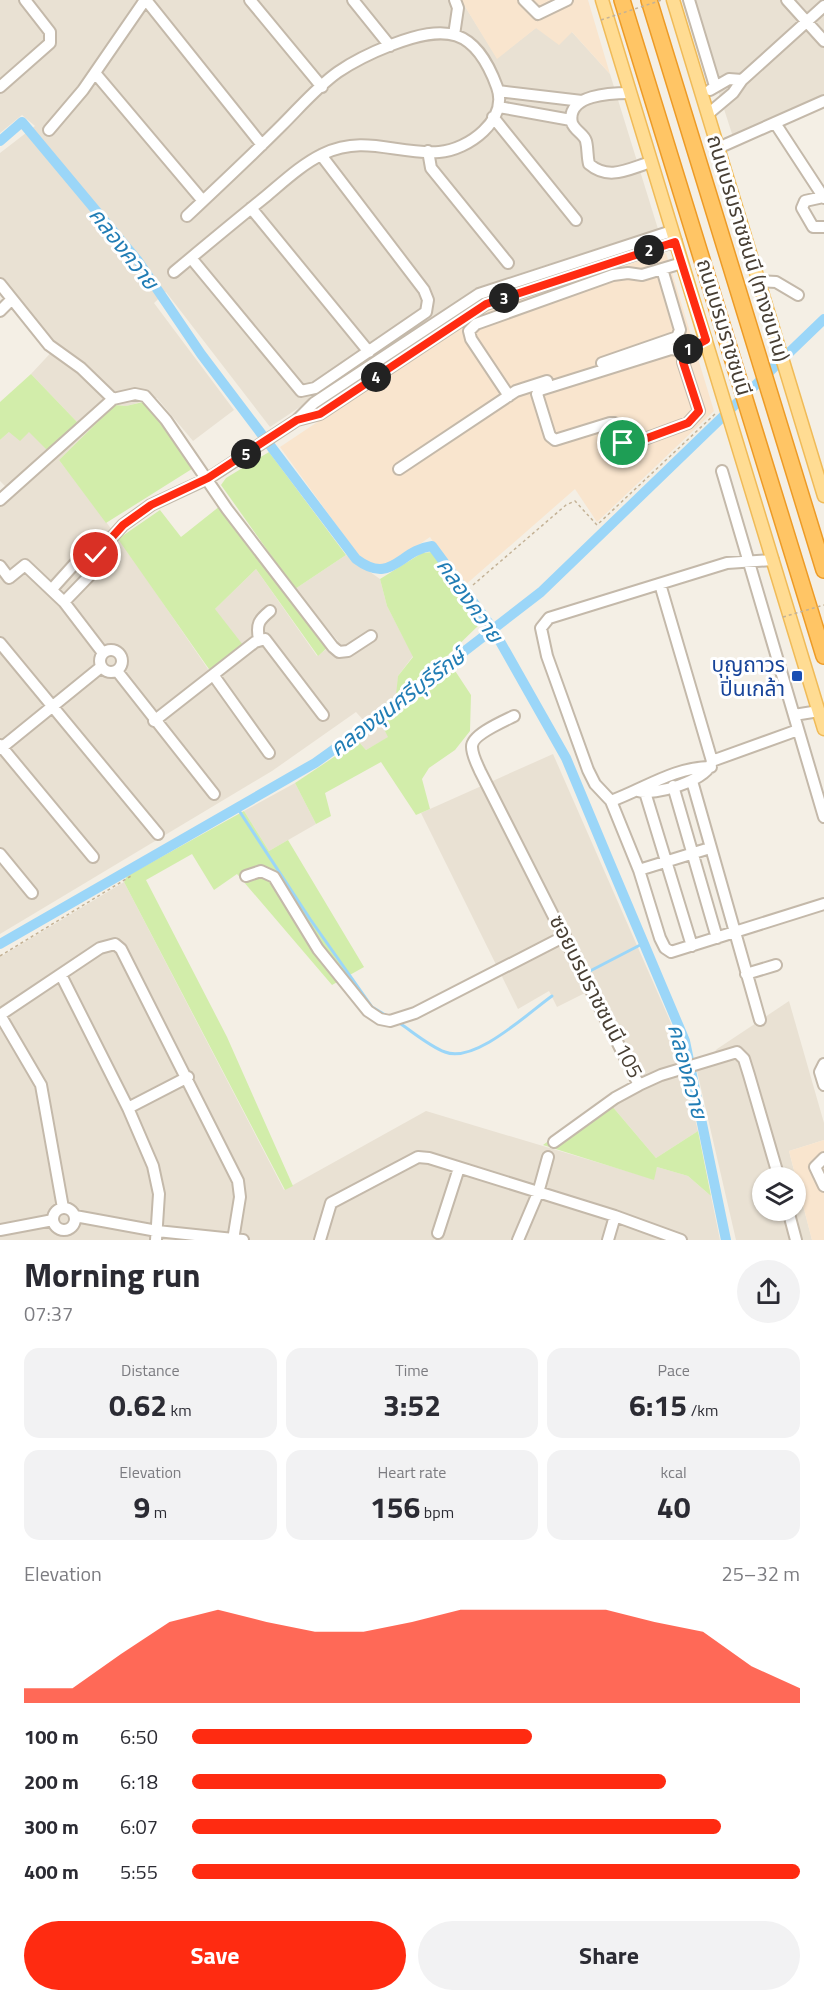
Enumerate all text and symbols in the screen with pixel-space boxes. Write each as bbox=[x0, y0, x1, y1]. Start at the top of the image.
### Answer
street label: ถนนบรมราชชนนี (ทางขนาน) bbox=[702, 132, 796, 364]
water label: คลองควาย bbox=[81, 199, 168, 298]
pin: 2 bbox=[634, 235, 664, 265]
text: 2 bbox=[645, 238, 653, 262]
street label: ถนนบรมราชชนนี bbox=[692, 255, 758, 399]
pin: 3 bbox=[489, 283, 519, 313]
text: 3 bbox=[500, 286, 508, 310]
pin: 1 bbox=[673, 334, 703, 364]
text: 1 bbox=[684, 337, 692, 361]
pin: 4 bbox=[361, 362, 391, 392]
text: 4 bbox=[372, 365, 380, 389]
pin bbox=[597, 417, 648, 468]
icon: arrive bbox=[606, 426, 639, 459]
pin: 5 bbox=[231, 439, 261, 469]
text: 5 bbox=[242, 442, 250, 466]
pin bbox=[70, 529, 121, 580]
icon: check bbox=[79, 538, 112, 571]
water label: คลองควาย bbox=[428, 551, 513, 651]
water label: คลองขุนศรีบุรีรักษ์ bbox=[322, 637, 475, 765]
place label: บุญถาวร ปิ่นเกล้า bbox=[711, 648, 785, 704]
marker: บุญถาวร ปิ่นเกล้า bbox=[790, 669, 804, 683]
street label: ซอยบรมราชชนนี 105 bbox=[542, 909, 652, 1083]
water label: คลองควาย bbox=[659, 1020, 717, 1124]
map controls bbox=[752, 1167, 806, 1221]
button: layers bbox=[752, 1167, 806, 1221]
text: Morning run bbox=[24, 1250, 201, 1300]
button: share bbox=[737, 1260, 800, 1323]
text: 07:37 bbox=[24, 1298, 73, 1329]
text: Distance bbox=[121, 1358, 180, 1382]
text: Time bbox=[395, 1358, 429, 1382]
text: Pace bbox=[657, 1358, 690, 1382]
text: 0.62 bbox=[109, 1382, 167, 1428]
text: 3:52 bbox=[383, 1382, 441, 1428]
text: 6:15 bbox=[629, 1382, 687, 1428]
text: km bbox=[167, 1398, 192, 1422]
text: /km bbox=[687, 1398, 718, 1422]
text: Elevation bbox=[119, 1460, 181, 1484]
text: Heart rate bbox=[378, 1460, 446, 1484]
text: kcal bbox=[661, 1460, 687, 1484]
text: 9 bbox=[133, 1484, 150, 1530]
text: 156 bbox=[370, 1484, 420, 1530]
text: 40 bbox=[657, 1484, 690, 1530]
text: m bbox=[150, 1500, 167, 1524]
text: bpm bbox=[420, 1500, 454, 1524]
text: Elevation bbox=[24, 1558, 102, 1589]
text: 25–32 m bbox=[721, 1558, 800, 1589]
text: 100 m bbox=[24, 1721, 79, 1752]
text: 6:50 bbox=[120, 1721, 158, 1752]
text: 200 m bbox=[24, 1766, 79, 1797]
text: 6:18 bbox=[120, 1766, 158, 1797]
text: 300 m bbox=[24, 1811, 79, 1842]
text: 6:07 bbox=[120, 1811, 158, 1842]
text: 400 m bbox=[24, 1856, 79, 1887]
text: 5:55 bbox=[120, 1856, 158, 1887]
button: Save bbox=[24, 1921, 406, 1990]
button: Share bbox=[418, 1921, 800, 1990]

